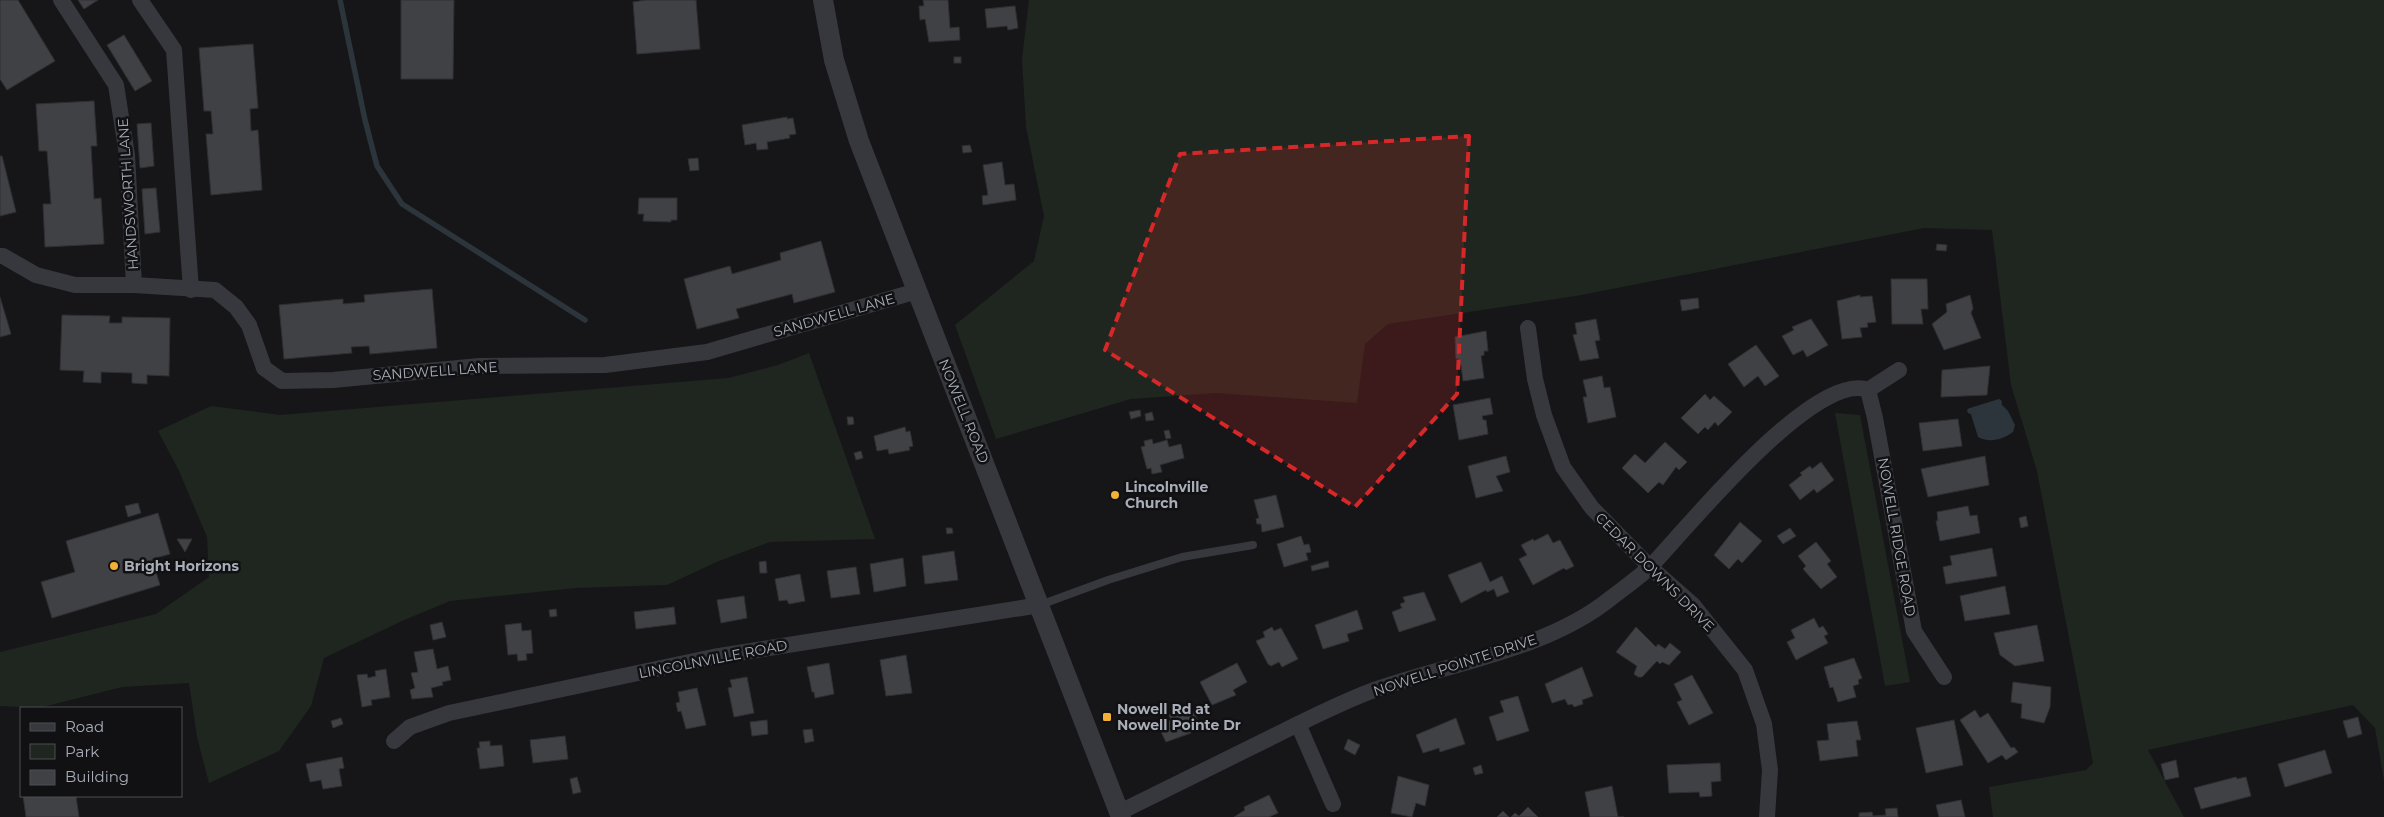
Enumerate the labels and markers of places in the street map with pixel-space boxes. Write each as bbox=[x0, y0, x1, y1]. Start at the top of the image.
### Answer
place label: Lincolnville Church bbox=[1125, 478, 1209, 512]
marker: Lincolnville Church bbox=[1109, 489, 1121, 501]
place label: Bright Horizons bbox=[124, 557, 239, 575]
marker: Bright Horizons bbox=[108, 560, 120, 572]
place label: Nowell Rd at Nowell Pointe Dr bbox=[1117, 700, 1241, 734]
marker: Nowell Rd at Nowell Pointe Dr bbox=[1101, 711, 1113, 723]

